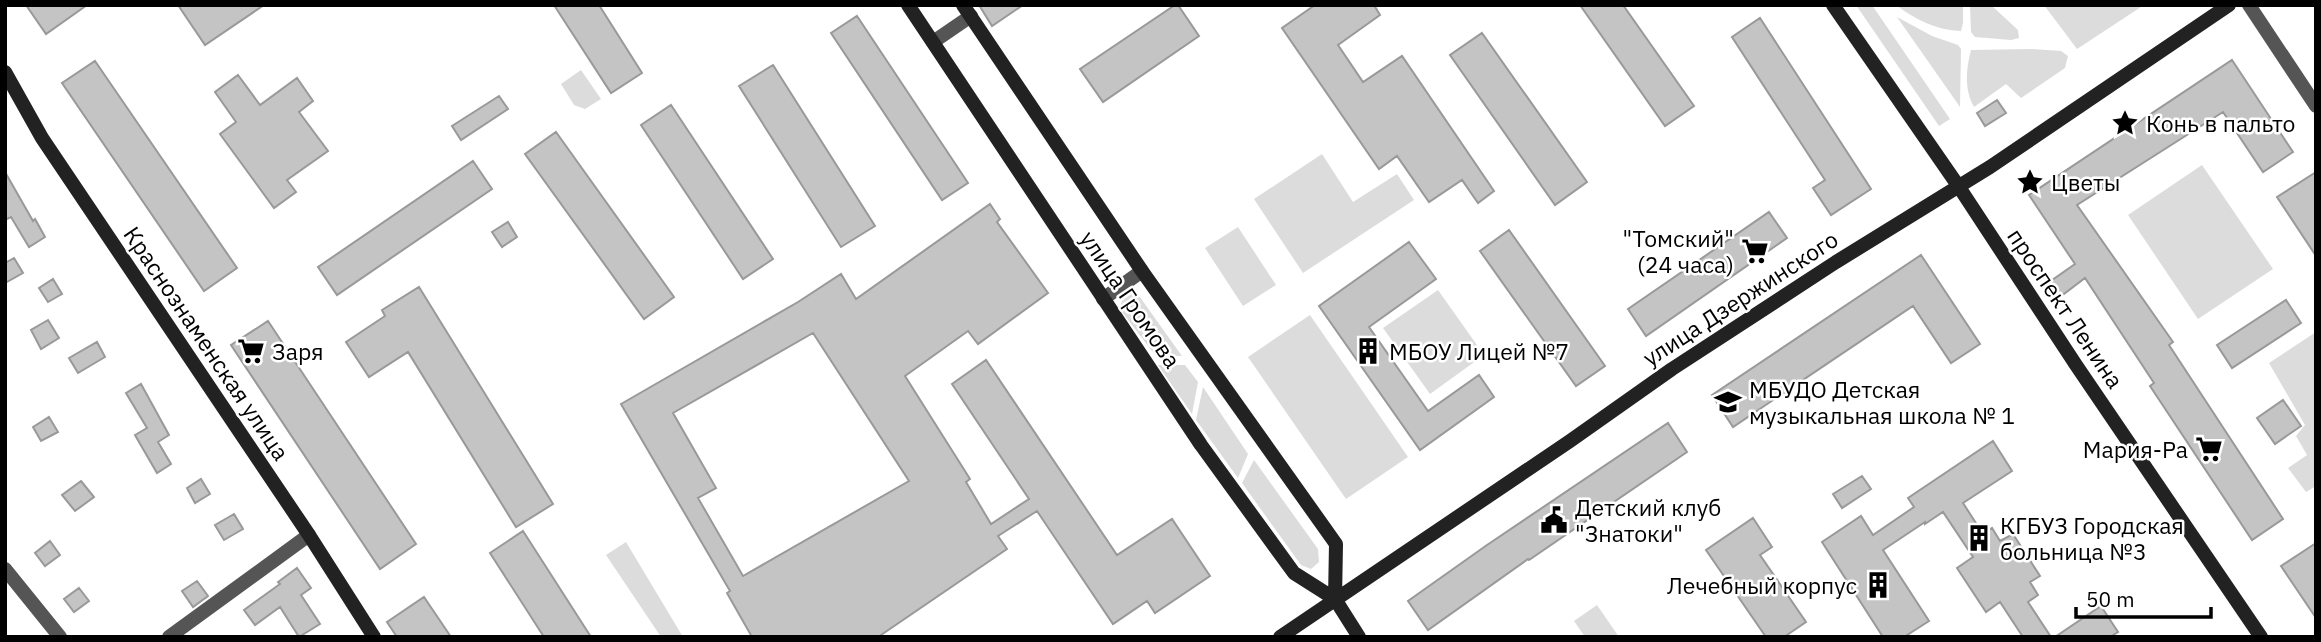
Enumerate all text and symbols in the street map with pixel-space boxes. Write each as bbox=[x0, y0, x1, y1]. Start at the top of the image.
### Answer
place icon: Конь в пальто bbox=[2110, 108, 2140, 138]
place label: Конь в пальто bbox=[2146, 108, 2295, 138]
place icon: Цветы bbox=[2015, 167, 2045, 197]
place label: Цветы bbox=[2051, 167, 2120, 197]
street label: Краснознаменская улица bbox=[117, 220, 297, 466]
street label: проспект Ленина bbox=[2001, 222, 2131, 394]
place label: "Томский" (24 часа) bbox=[1623, 223, 1734, 279]
street label: улица Дзержинского bbox=[1637, 224, 1843, 372]
street label: улица Громова bbox=[1074, 225, 1188, 373]
supermarket icon: "Томский" (24 часа) bbox=[1740, 236, 1770, 266]
supermarket icon: Заря bbox=[236, 336, 266, 366]
place label: Заря bbox=[272, 336, 324, 366]
building icon: МБОУ Лицей №7 bbox=[1353, 336, 1383, 366]
place label: МБОУ Лицей №7 bbox=[1389, 336, 1569, 366]
place label: МБУДО Детская музыкальная школа № 1 bbox=[1749, 374, 2015, 430]
school or university icon: МБУДО Детская музыкальная школа № 1 bbox=[1713, 387, 1743, 417]
place label: Мария-Ра bbox=[2083, 434, 2188, 464]
supermarket icon: Мария-Ра bbox=[2194, 434, 2224, 464]
place label: Детский клуб "Знатоки" bbox=[1575, 492, 1721, 548]
public building icon: Детский клуб "Знатоки" bbox=[1539, 505, 1569, 535]
place label: КГБУЗ Городская больница №3 bbox=[2000, 510, 2184, 566]
building icon: КГБУЗ Городская больница №3 bbox=[1964, 523, 1994, 553]
place label: Лечебный корпус bbox=[1667, 570, 1857, 600]
building icon: Лечебный корпус bbox=[1863, 570, 1893, 600]
scale bar bbox=[2076, 576, 2211, 620]
text: 50 m bbox=[2086, 585, 2135, 613]

